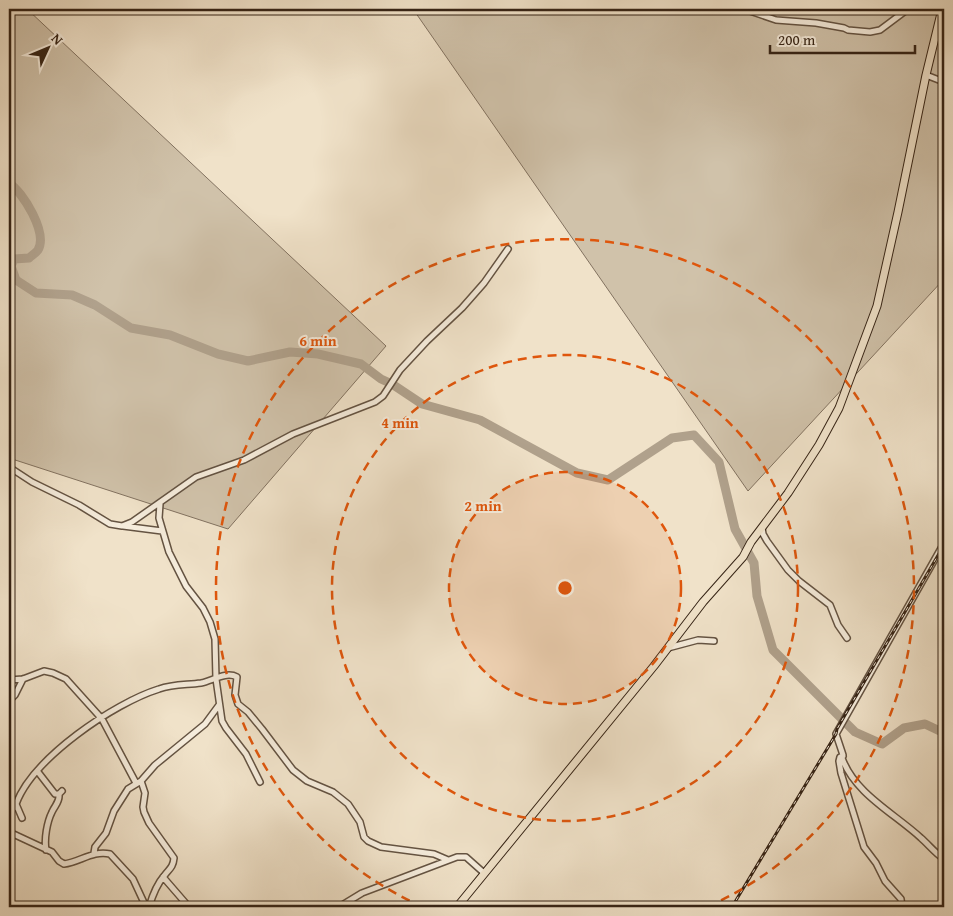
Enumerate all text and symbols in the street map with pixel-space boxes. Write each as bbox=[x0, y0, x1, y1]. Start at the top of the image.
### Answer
north arrow bbox=[22, 22, 72, 72]
scale bar bbox=[770, 22, 916, 54]
text: N bbox=[47, 29, 68, 50]
text: 200 m bbox=[778, 29, 816, 50]
text: 6 min bbox=[299, 330, 337, 351]
text: 4 min bbox=[381, 412, 419, 433]
text: 2 min bbox=[464, 495, 502, 516]
centre of rings bbox=[556, 579, 574, 597]

